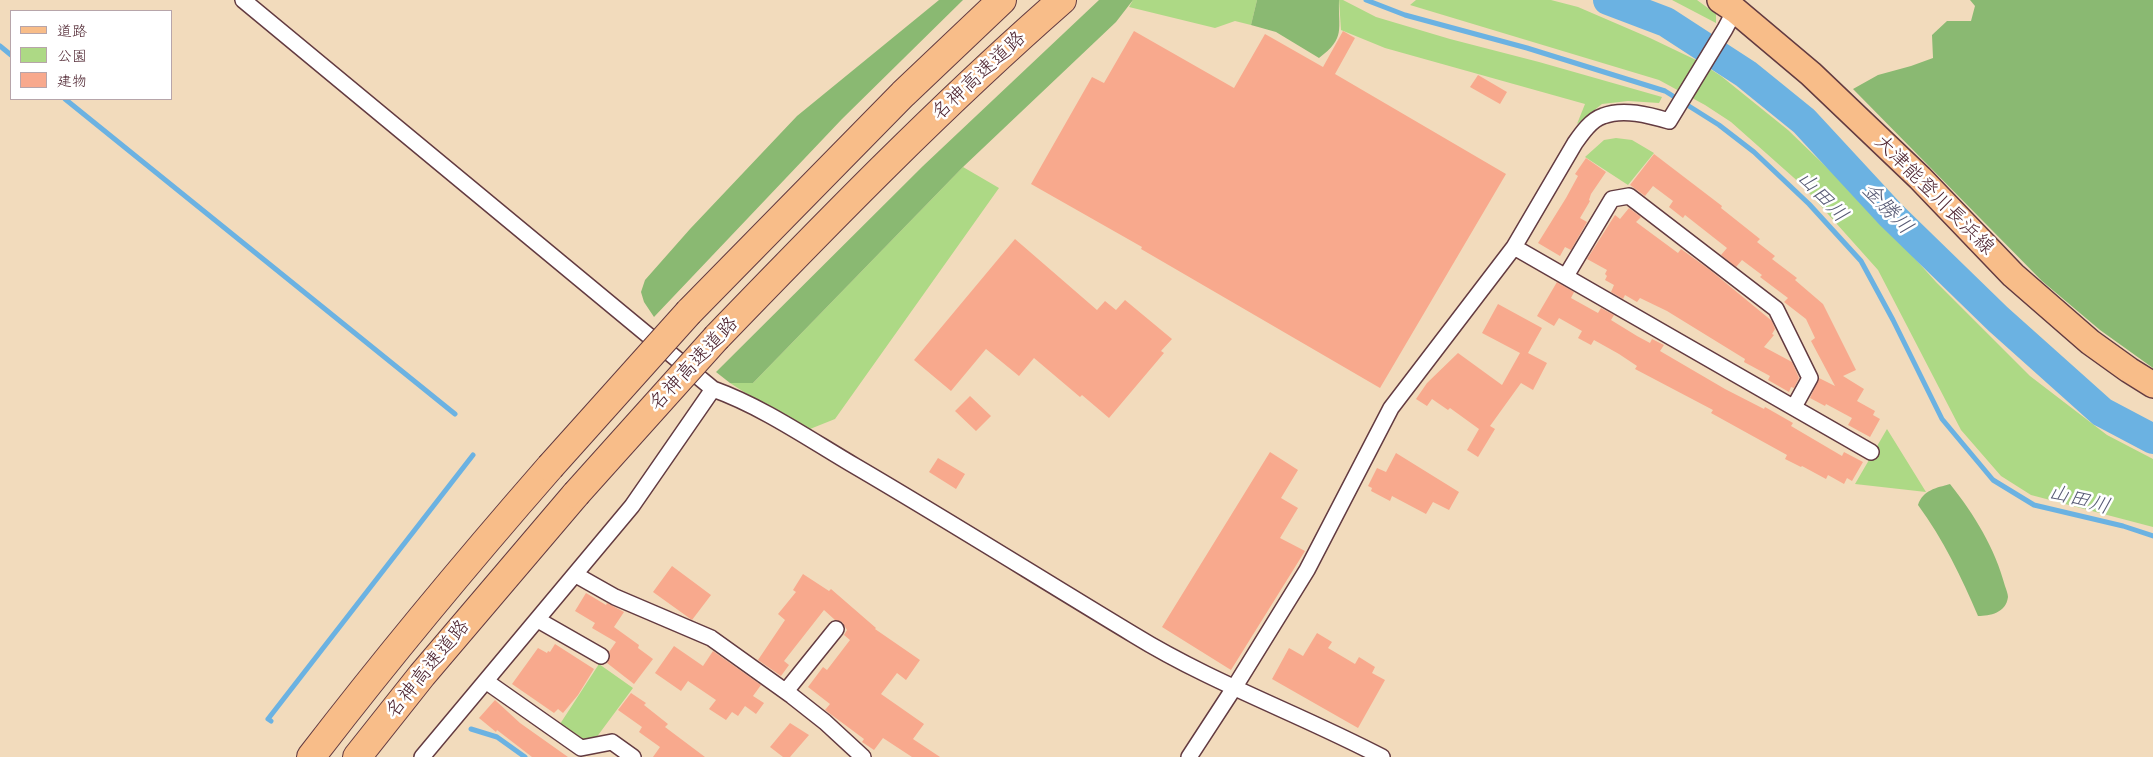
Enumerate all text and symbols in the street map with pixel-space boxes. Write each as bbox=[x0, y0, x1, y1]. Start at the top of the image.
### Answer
legend bbox=[10, 10, 172, 100]
text: 道路 bbox=[57, 22, 87, 41]
street label: 名神高速道路 bbox=[927, 26, 1031, 126]
text: 公園 bbox=[57, 47, 87, 66]
text: 建物 bbox=[57, 72, 87, 91]
street label: 大津能登川長浜線 bbox=[1869, 130, 1999, 260]
water label: 山田川 bbox=[1791, 166, 1853, 228]
water label: 金勝川 bbox=[1856, 178, 1918, 240]
street label: 名神高速道路 bbox=[644, 312, 744, 416]
water label: 山田川 bbox=[2045, 480, 2113, 520]
street label: 名神高速道路 bbox=[381, 615, 475, 723]

